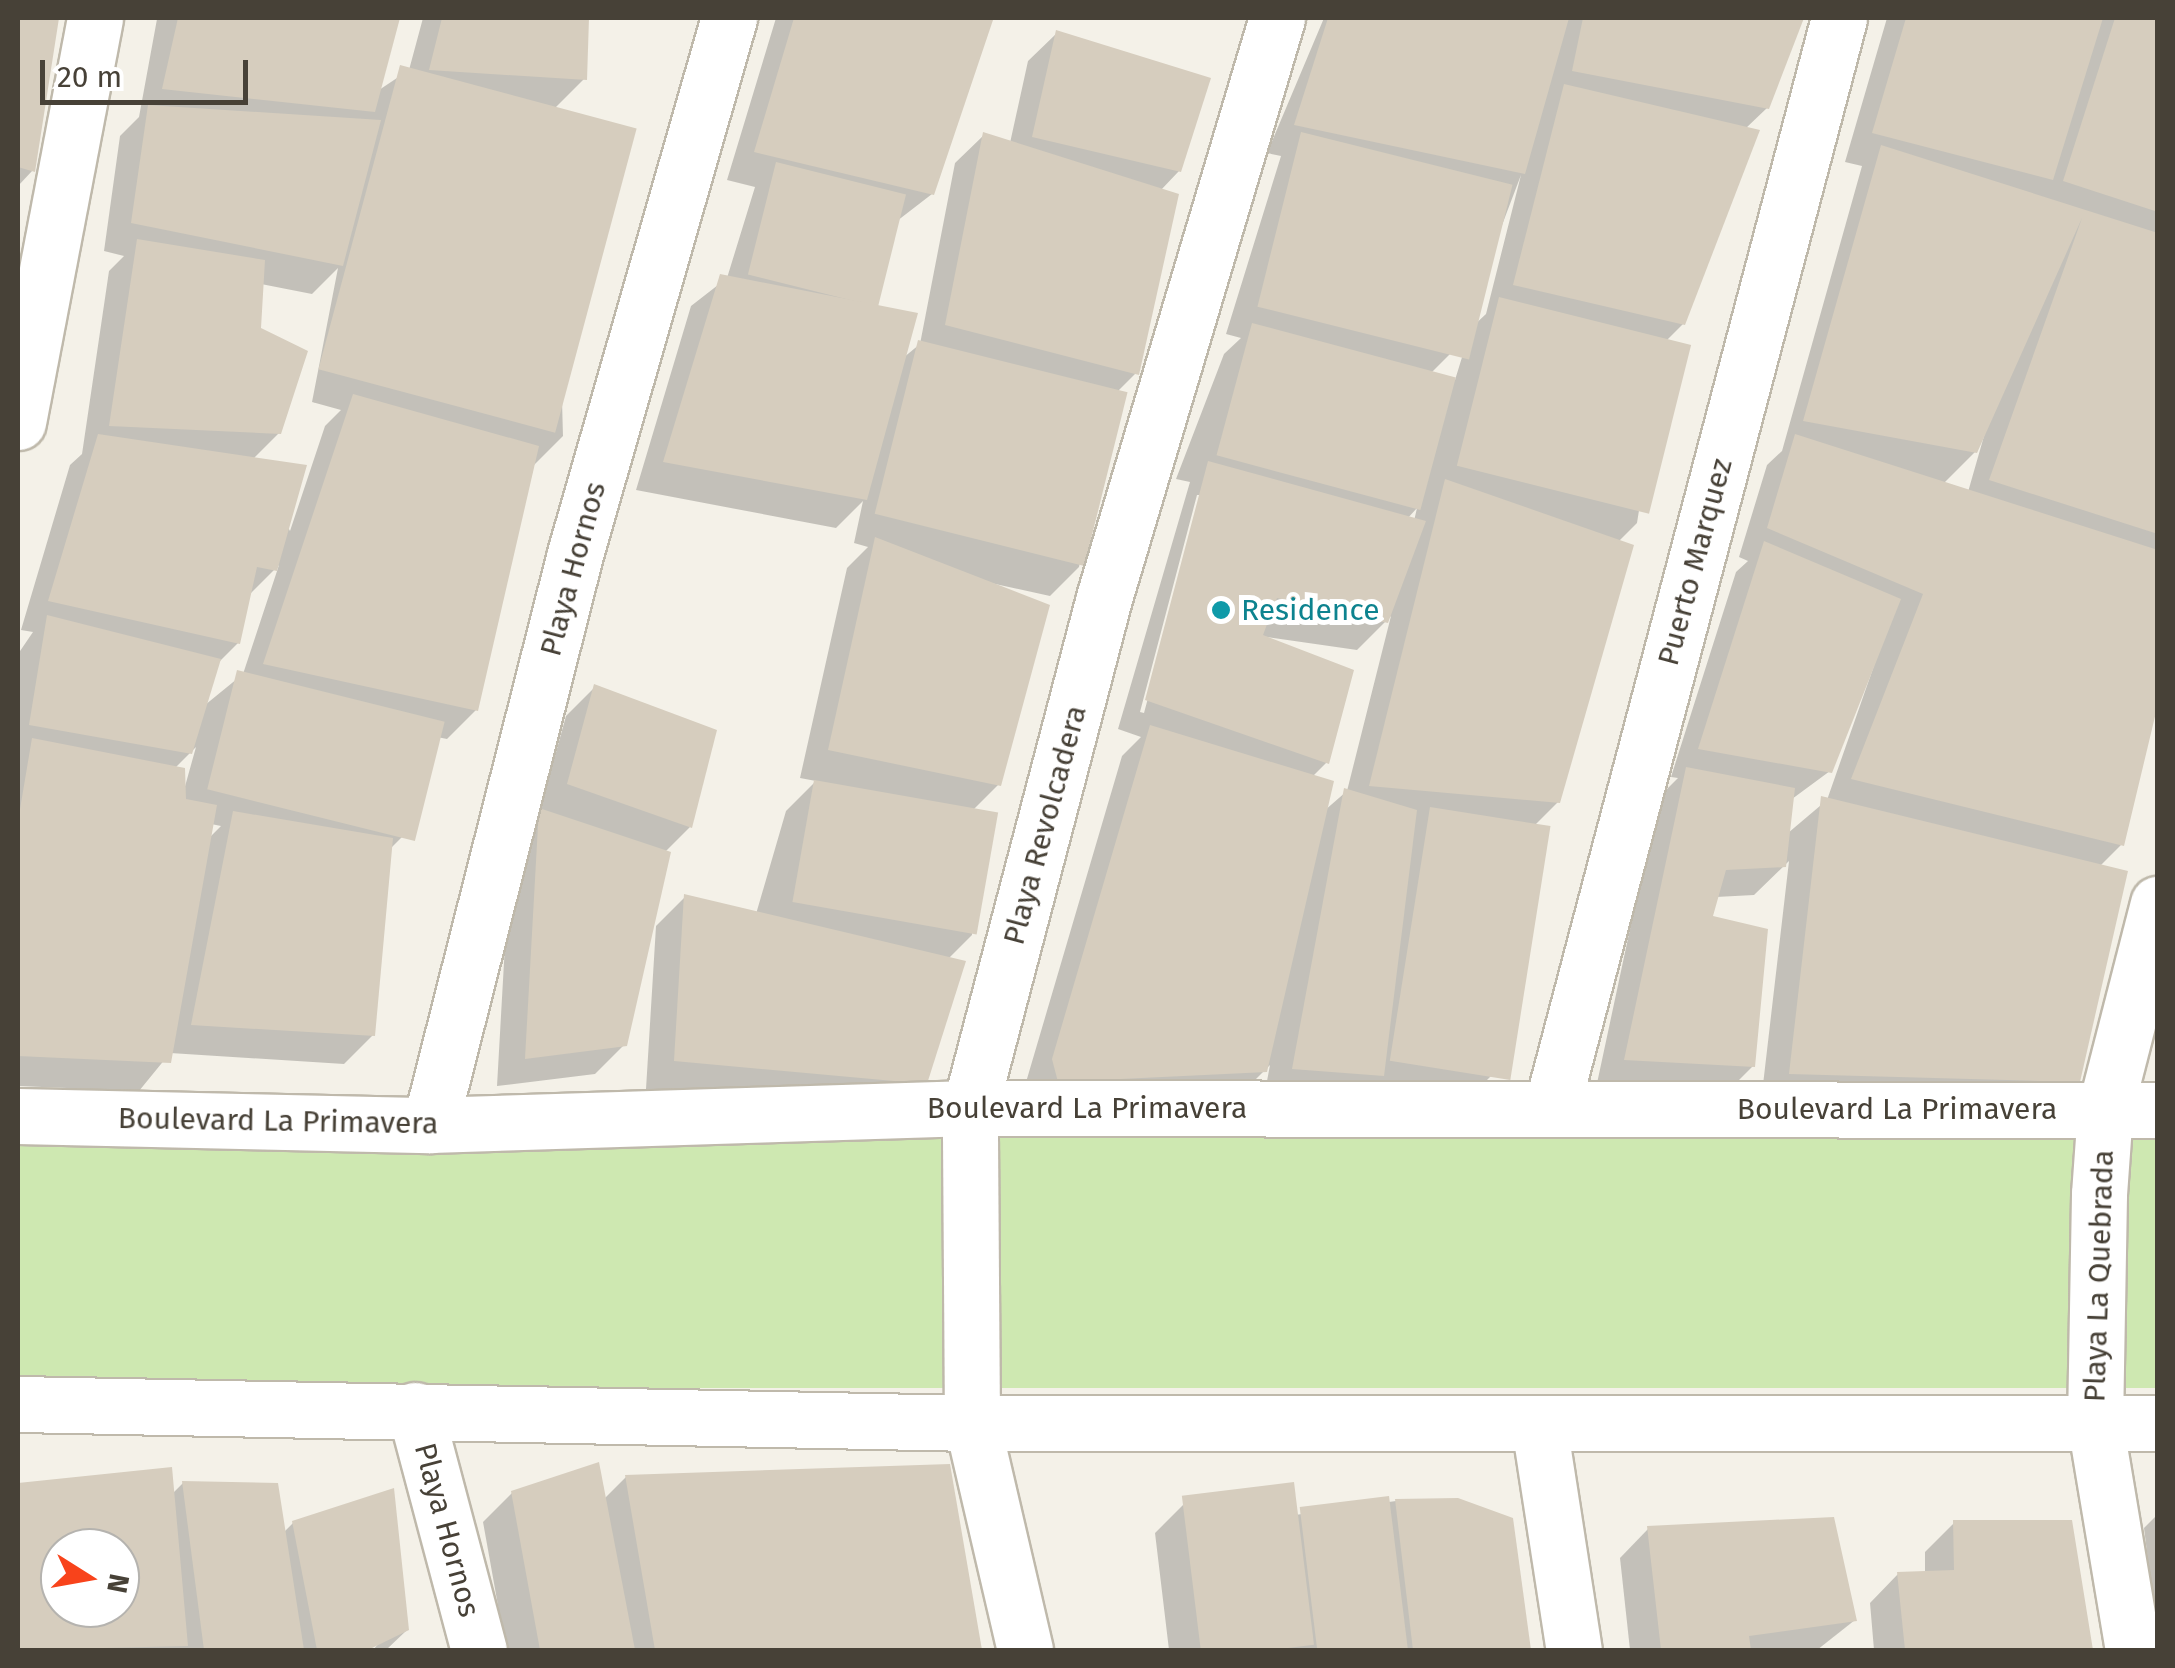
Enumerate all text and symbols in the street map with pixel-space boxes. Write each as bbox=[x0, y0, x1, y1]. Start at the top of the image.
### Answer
scale bar bbox=[45, 40, 252, 102]
text: 20 m bbox=[57, 59, 122, 95]
street label: Puerto Marquez bbox=[1650, 455, 1740, 669]
street label: Playa Hornos bbox=[532, 478, 614, 660]
place label: Residence bbox=[1241, 592, 1379, 628]
marker: Residence bbox=[1210, 599, 1232, 621]
street label: Playa Revolcadera bbox=[996, 701, 1094, 949]
street label: Boulevard La Primavera bbox=[927, 1090, 1247, 1126]
street label: Boulevard La Primavera bbox=[1737, 1091, 2057, 1127]
street label: Boulevard La Primavera bbox=[117, 1100, 439, 1142]
street label: Playa La Quebrada bbox=[2077, 1149, 2121, 1403]
street label: Playa Hornos bbox=[406, 1439, 488, 1621]
north arrow bbox=[40, 1528, 140, 1628]
text: N bbox=[100, 1571, 136, 1596]

